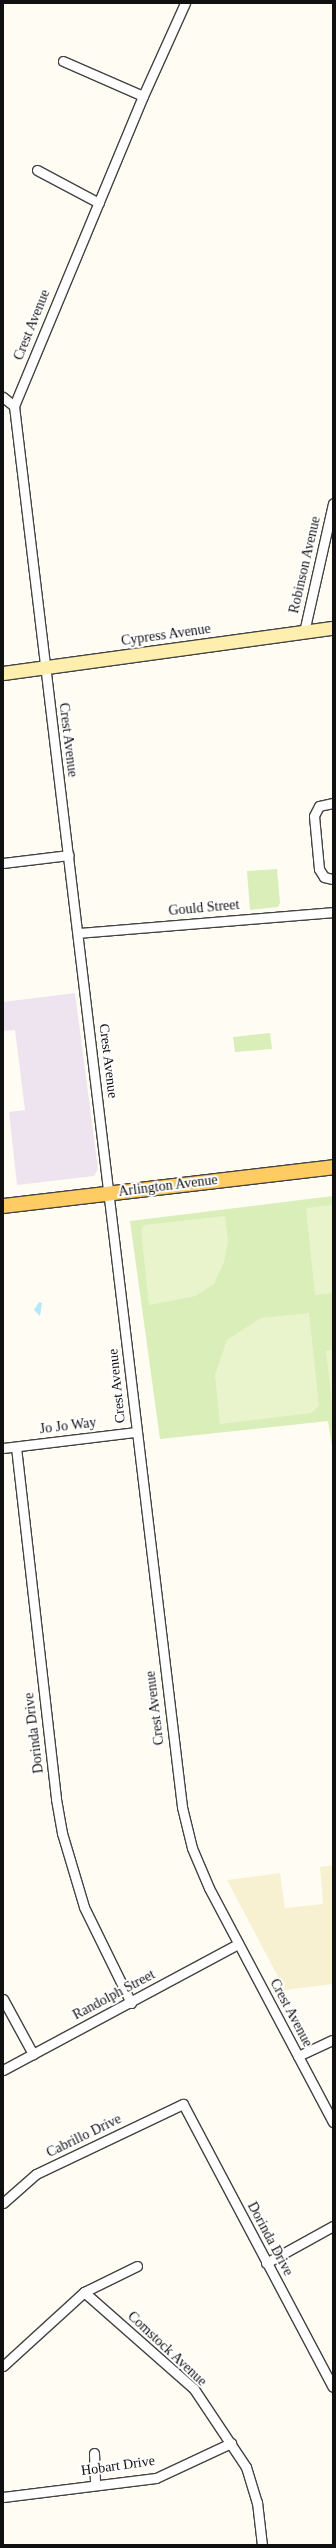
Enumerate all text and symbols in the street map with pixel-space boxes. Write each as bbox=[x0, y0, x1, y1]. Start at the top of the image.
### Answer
street label: Crest Avenue bbox=[10, 287, 54, 363]
street label: Robinson Avenue bbox=[286, 515, 324, 615]
street label: Cypress Avenue bbox=[120, 620, 212, 650]
street label: Crest Avenue bbox=[55, 701, 81, 779]
street label: Gould Street bbox=[168, 897, 240, 919]
street label: Crest Avenue bbox=[95, 1022, 121, 1100]
street label: Arlington Avenue bbox=[117, 1172, 219, 1200]
street label: Crest Avenue bbox=[105, 1348, 129, 1424]
street label: Jo Jo Way bbox=[39, 1414, 97, 1438]
street label: Crest Avenue bbox=[142, 1669, 168, 1747]
street label: Dorinda Drive bbox=[21, 1692, 47, 1774]
street label: Randolph Street bbox=[70, 1966, 158, 2024]
street label: Crest Avenue bbox=[266, 1976, 316, 2050]
street label: Cabrillo Drive bbox=[44, 2111, 124, 2161]
street label: Dorinda Drive bbox=[244, 2199, 296, 2279]
street label: Comstock Avenue bbox=[124, 2308, 210, 2390]
street label: Hobart Drive bbox=[80, 2453, 156, 2479]

